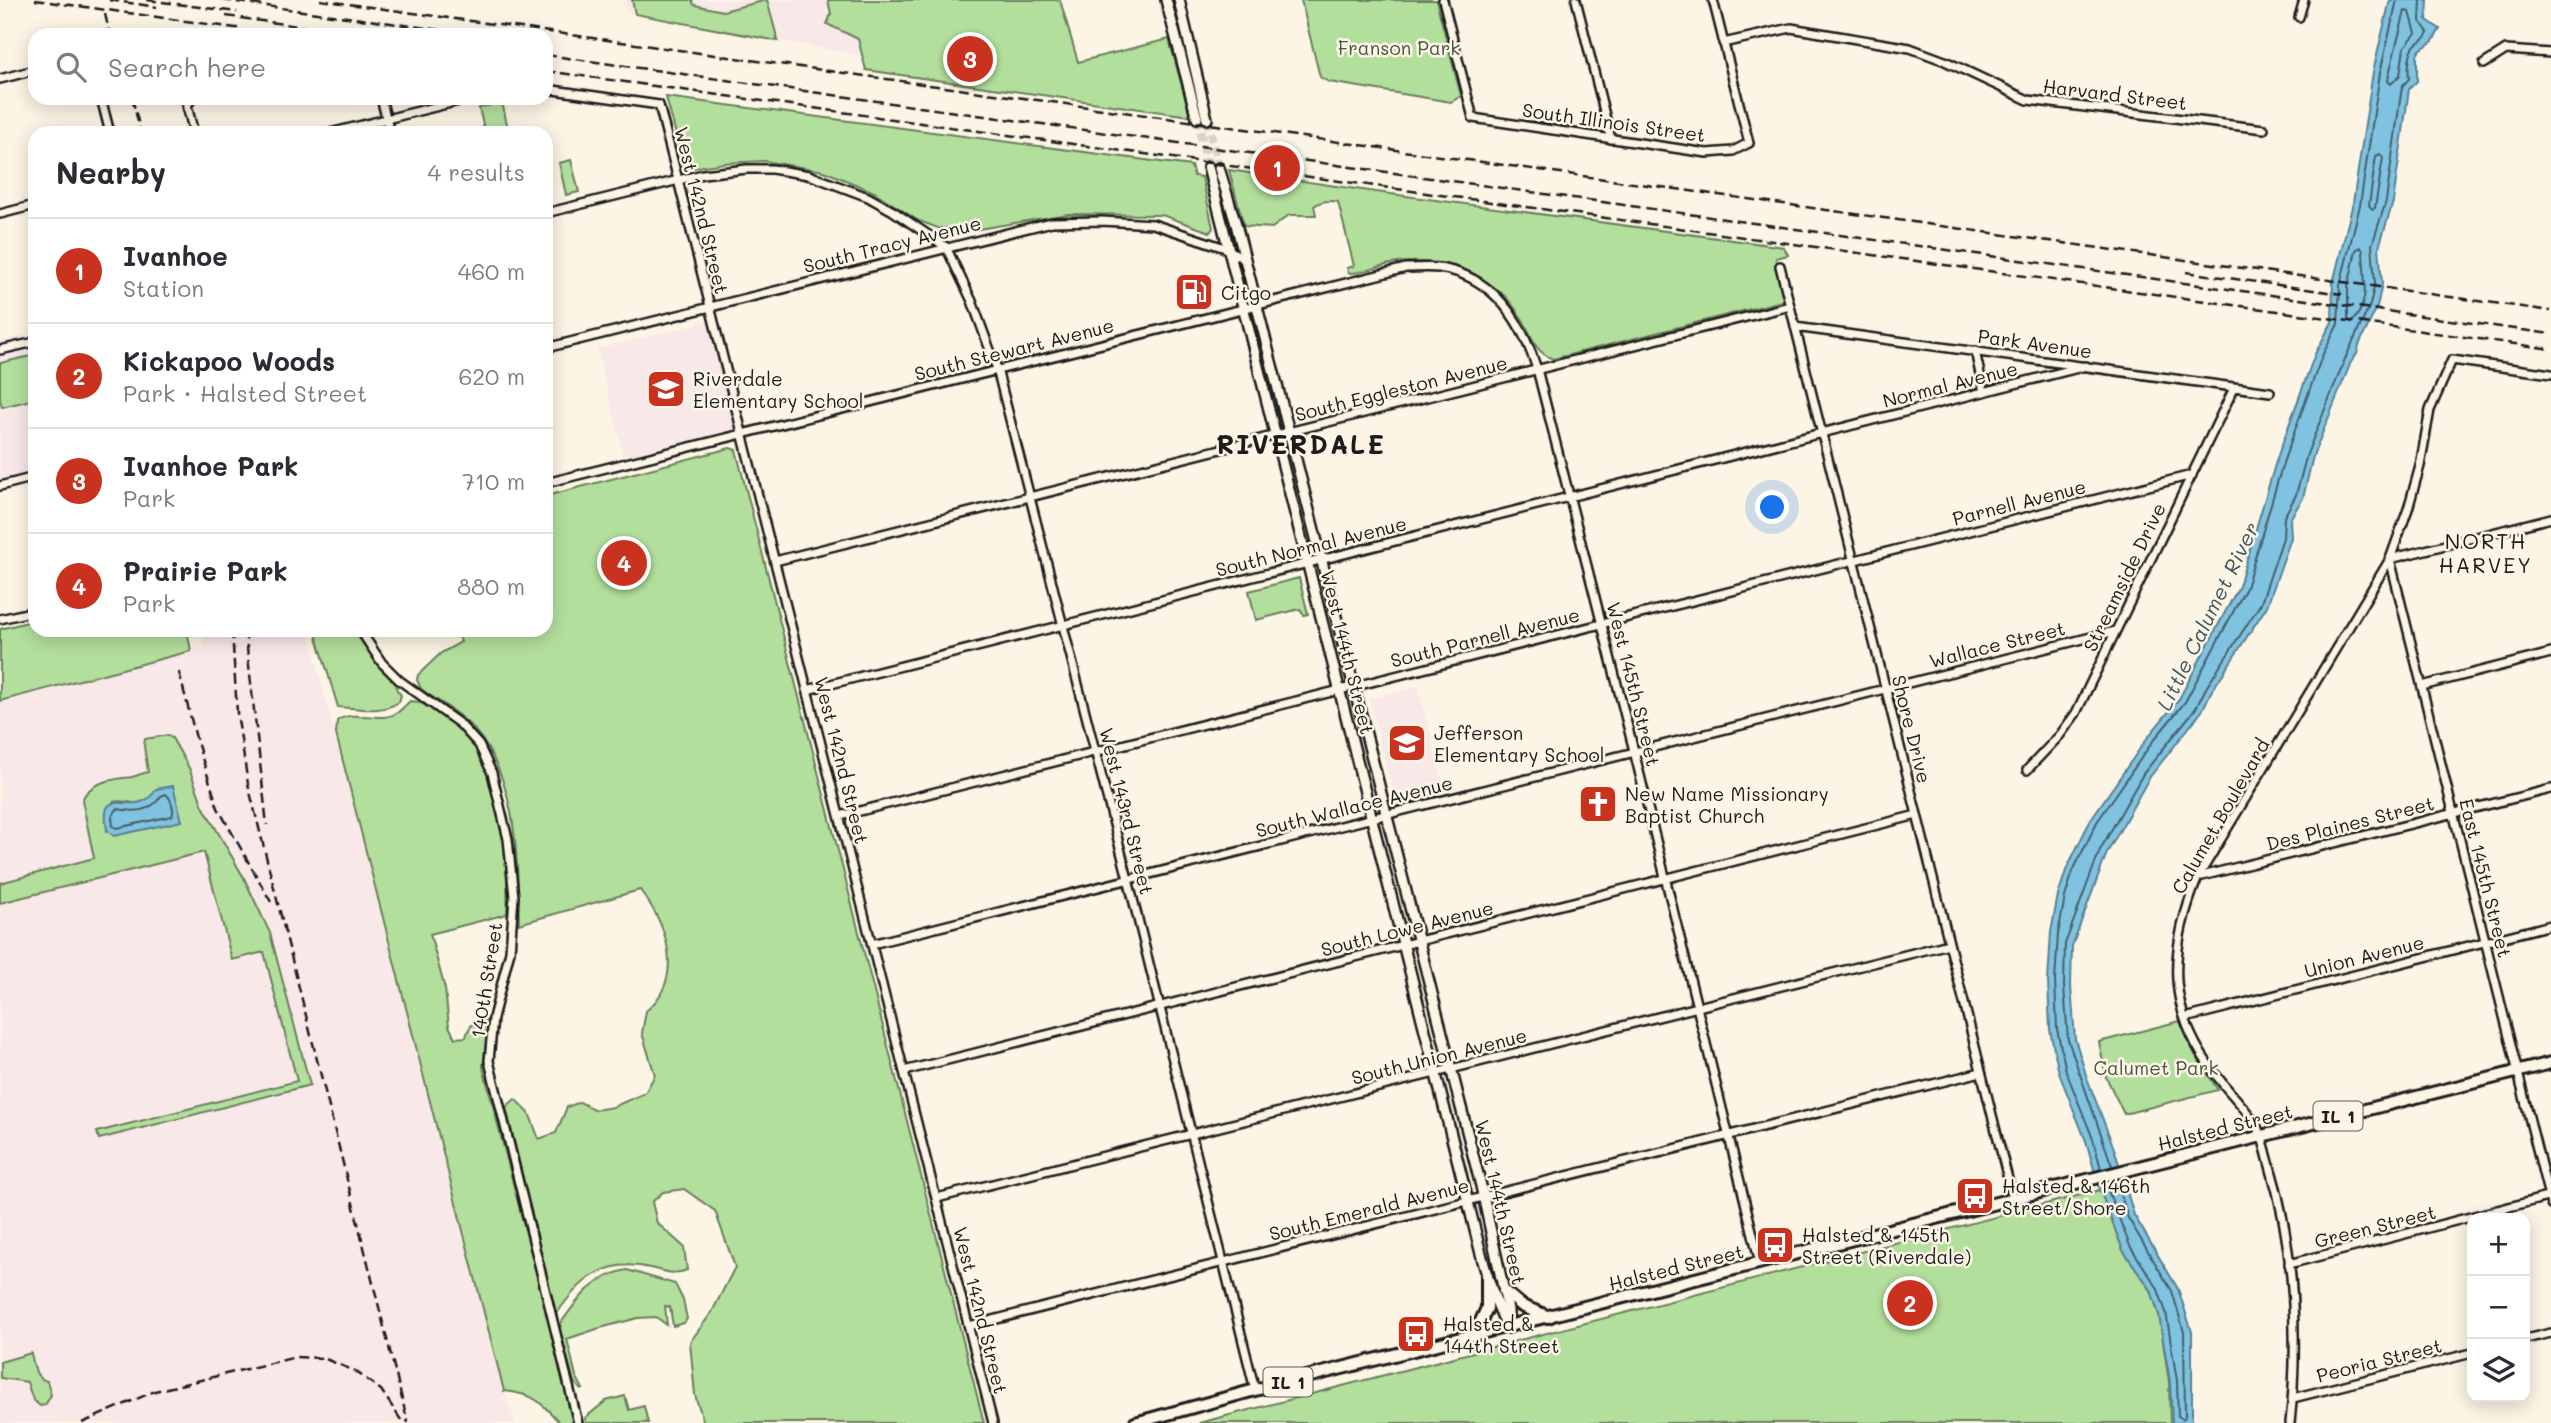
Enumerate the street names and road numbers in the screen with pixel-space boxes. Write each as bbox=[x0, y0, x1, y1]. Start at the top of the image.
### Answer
street label: Harvard Street bbox=[2042, 73, 2188, 115]
street label: South Illinois Street bbox=[1521, 97, 1707, 147]
street label: West 142nd Street bbox=[669, 124, 735, 296]
street label: South Tracy Avenue bbox=[800, 210, 984, 278]
street label: South Stewart Avenue bbox=[912, 312, 1116, 386]
street label: Park Avenue bbox=[1976, 323, 2094, 363]
street label: South Eggleston Avenue bbox=[1292, 349, 1510, 427]
street label: Normal Avenue bbox=[1880, 355, 2020, 413]
street label: Parnell Avenue bbox=[1950, 473, 2088, 531]
street label: Streamside Drive bbox=[2077, 498, 2171, 656]
street label: South Normal Avenue bbox=[1213, 510, 1409, 582]
street label: West 144th Street bbox=[1315, 567, 1381, 737]
street label: West 145th Street bbox=[1601, 599, 1667, 769]
street label: South Parnell Avenue bbox=[1388, 601, 1582, 673]
street label: Wallace Street bbox=[1926, 615, 2068, 673]
street label: Shore Drive bbox=[1887, 672, 1937, 786]
street label: West 142nd Street bbox=[809, 674, 875, 846]
street label: West 143rd Street bbox=[1094, 725, 1160, 897]
street label: Calumet Boulevard bbox=[2165, 734, 2275, 898]
street label: South Wallace Avenue bbox=[1253, 769, 1455, 843]
street label: Des Plaines Street bbox=[2263, 790, 2437, 856]
street label: East 145th Street bbox=[2454, 796, 2518, 960]
street label: South Lowe Avenue bbox=[1318, 894, 1496, 962]
street label: 140th Street bbox=[465, 920, 507, 1040]
street label: Union Avenue bbox=[2301, 929, 2427, 983]
street label: South Union Avenue bbox=[1349, 1022, 1529, 1090]
street label: Halsted Street bbox=[2155, 1098, 2295, 1156]
road number: IL 1 bbox=[2314, 1101, 2362, 1130]
street label: West 144th Street bbox=[1470, 1117, 1532, 1287]
street label: South Emerald Avenue bbox=[1266, 1172, 1472, 1246]
street label: Green Street bbox=[2312, 1199, 2438, 1253]
street label: West 142nd Street bbox=[948, 1224, 1014, 1396]
street label: Halsted Street bbox=[1606, 1238, 1746, 1296]
street label: Peoria Street bbox=[2314, 1332, 2444, 1388]
road number: IL 1 bbox=[1264, 1367, 1312, 1396]

